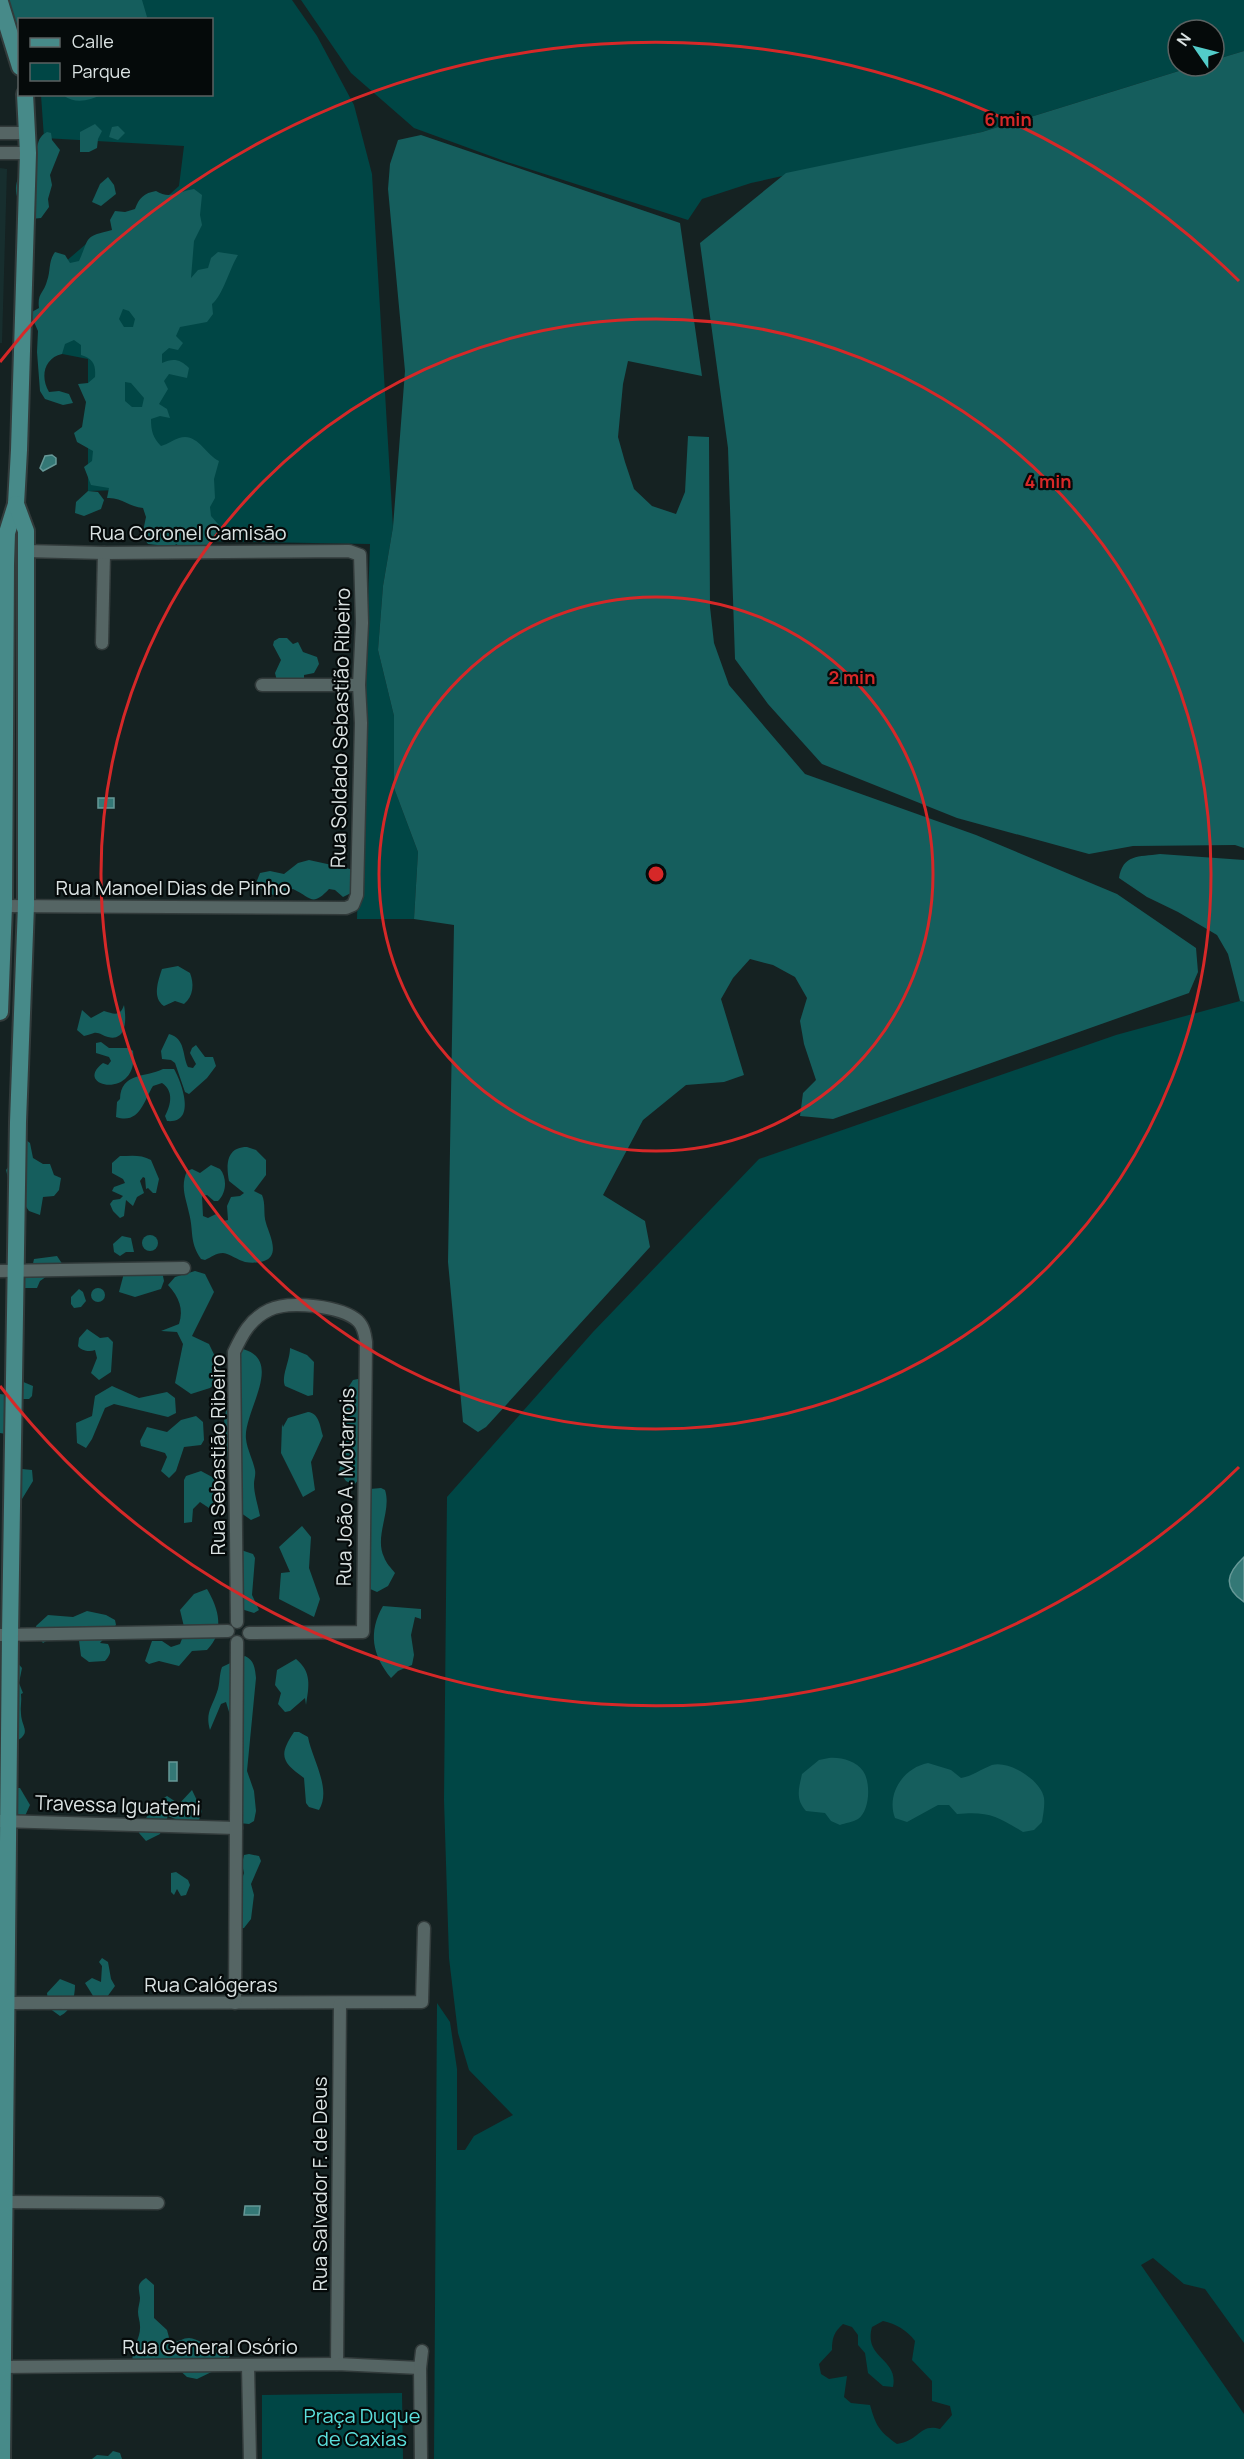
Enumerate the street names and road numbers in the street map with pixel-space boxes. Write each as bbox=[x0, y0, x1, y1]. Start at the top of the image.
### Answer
street label: Rua Coronel Camisão bbox=[89, 519, 287, 546]
street label: Rua Soldado Sebastião Ribeiro bbox=[324, 587, 356, 868]
street label: Rua Manoel Dias de Pinho bbox=[55, 874, 291, 901]
street label: Rua Sebastião Ribeiro bbox=[204, 1354, 231, 1556]
street label: Rua João A. Motarrois bbox=[330, 1388, 360, 1586]
street label: Travessa Iguatemi bbox=[35, 1789, 201, 1821]
street label: Rua Calógeras bbox=[144, 1971, 278, 1998]
street label: Rua Salvador F. de Deus bbox=[306, 2076, 333, 2292]
street label: Rua General Osório bbox=[122, 2333, 298, 2360]

